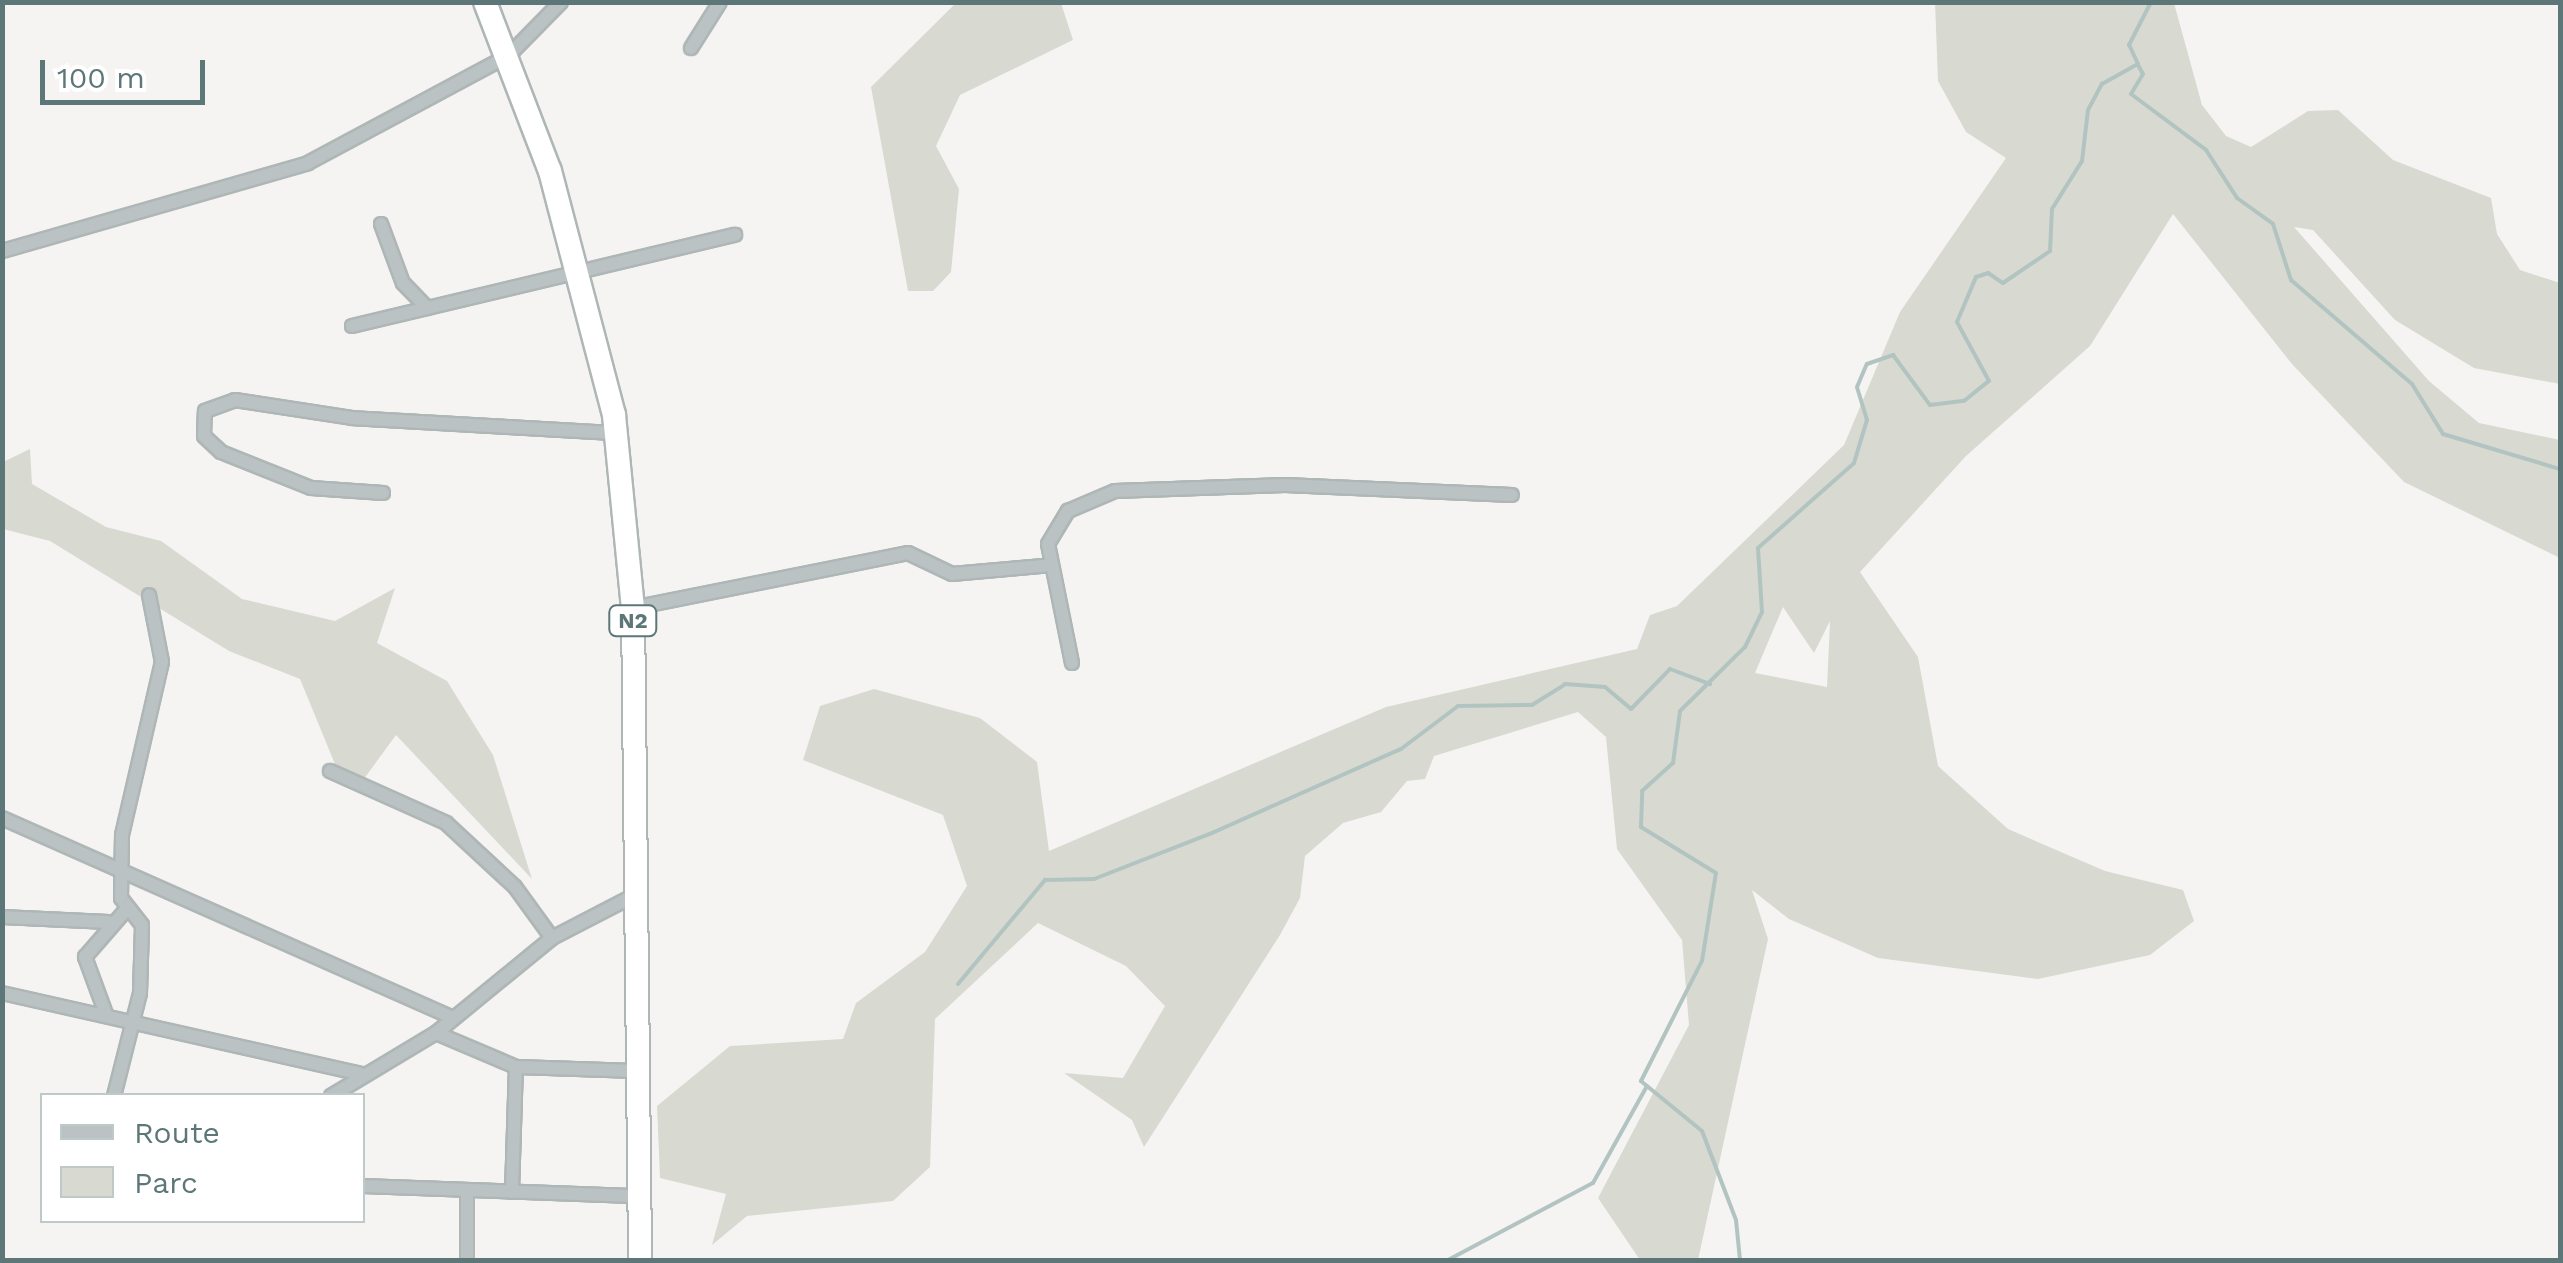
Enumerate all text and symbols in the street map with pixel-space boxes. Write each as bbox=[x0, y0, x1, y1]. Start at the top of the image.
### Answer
scale bar bbox=[45, 40, 210, 102]
text: 100 m bbox=[57, 60, 145, 95]
road number: N2 bbox=[608, 604, 658, 638]
legend bbox=[40, 1093, 365, 1223]
text: Route bbox=[134, 1115, 220, 1150]
text: Parc bbox=[134, 1165, 198, 1200]

